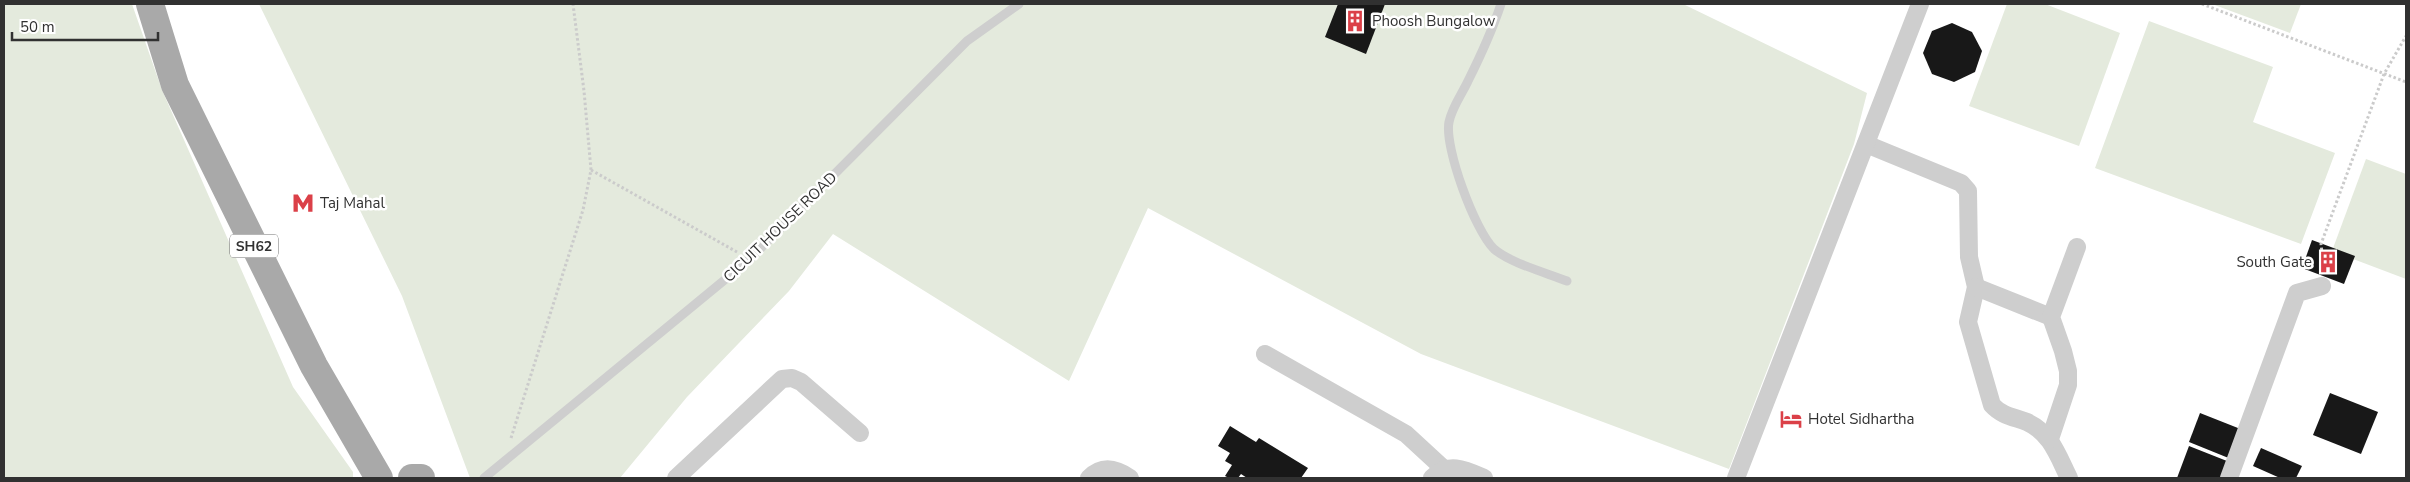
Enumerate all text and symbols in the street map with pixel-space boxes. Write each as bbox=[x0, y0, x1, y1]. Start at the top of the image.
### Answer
building icon: Phoosh Bungalow bbox=[1342, 8, 1368, 34]
scale bar bbox=[12, 10, 159, 42]
place label: Phoosh Bungalow bbox=[1372, 11, 1496, 31]
text: 50 m bbox=[20, 17, 55, 37]
street label: CICUIT HOUSE ROAD bbox=[719, 167, 841, 287]
metro station icon: Taj Mahal bbox=[290, 190, 316, 216]
place label: Taj Mahal bbox=[320, 193, 385, 213]
road number: SH62 bbox=[230, 235, 278, 258]
building icon: South Gate bbox=[2315, 249, 2341, 275]
place label: South Gate bbox=[2236, 252, 2312, 272]
hotel icon: Hotel Sidhartha bbox=[1778, 406, 1804, 432]
place label: Hotel Sidhartha bbox=[1808, 409, 1915, 429]

